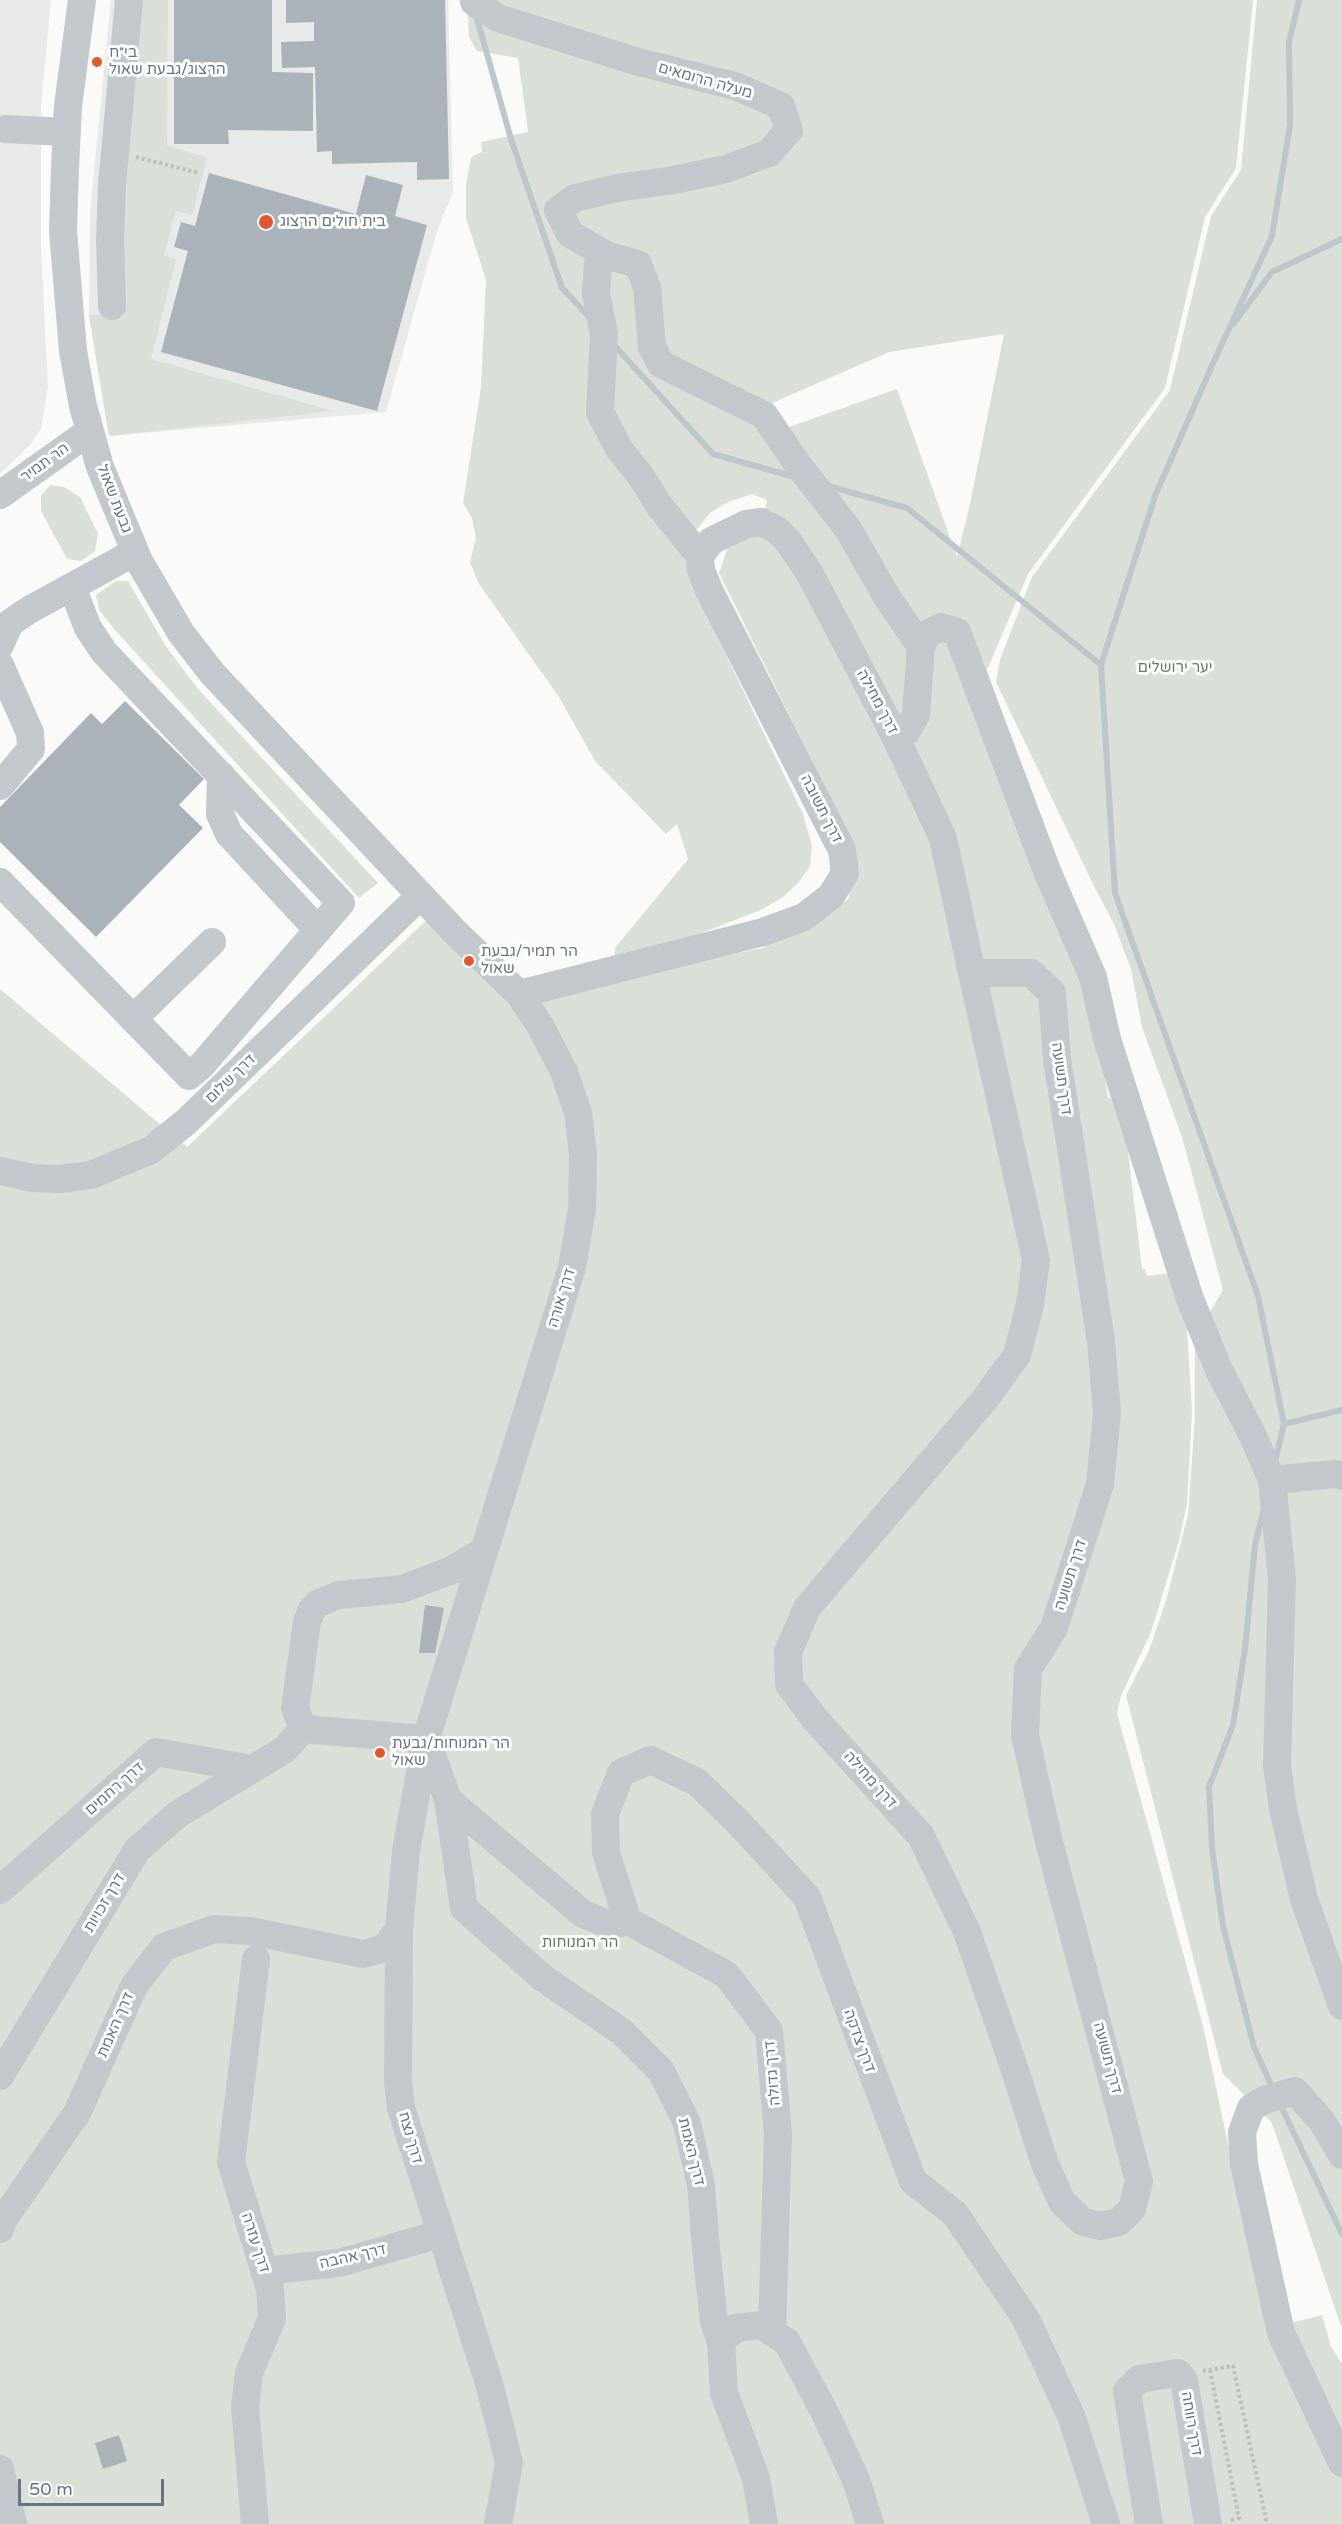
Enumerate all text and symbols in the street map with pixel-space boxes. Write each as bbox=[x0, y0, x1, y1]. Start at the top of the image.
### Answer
place label: בי״ח הרצוג/גבעת שאול bbox=[109, 44, 226, 79]
marker: בי״ח הרצוג/גבעת שאול bbox=[90, 55, 104, 69]
street label: מעלה הרומאים bbox=[656, 59, 754, 103]
marker: בית חולים הרצוג bbox=[257, 213, 275, 231]
place label: בית חולים הרצוג bbox=[280, 213, 386, 231]
street label: הר תמיר bbox=[17, 439, 73, 487]
street label: גבעת שאול bbox=[93, 462, 135, 536]
park label: יער ירושלים bbox=[1137, 659, 1213, 677]
street label: דרך מחילה bbox=[852, 666, 902, 738]
street label: דרך תשובה bbox=[796, 772, 846, 846]
place label: הר תמיר/גבעת שאול bbox=[481, 943, 578, 978]
marker: הר תמיר/גבעת שאול bbox=[462, 954, 476, 968]
street label: דרך תשועה bbox=[1047, 1041, 1075, 1117]
street label: דרך שלום bbox=[202, 1051, 260, 1107]
street label: דרך אורה bbox=[544, 1266, 580, 1330]
street label: דרך תשועה bbox=[1051, 1537, 1091, 1613]
place label: הר המנוחות/גבעת שאול bbox=[392, 1735, 510, 1770]
marker: הר המנוחות/גבעת שאול bbox=[373, 1746, 387, 1760]
street label: דרך מחילה bbox=[840, 1748, 900, 1812]
street label: דרך רחמים bbox=[82, 1758, 148, 1820]
street label: דרך זכויות bbox=[80, 1870, 130, 1936]
park label: הר המנוחות bbox=[542, 1934, 618, 1952]
street label: דרך האמת bbox=[94, 1989, 138, 2061]
street label: דרך צדקה bbox=[839, 2007, 879, 2075]
street label: דרך תשועה bbox=[1089, 2020, 1125, 2096]
street label: דרך גדולה bbox=[761, 2039, 785, 2107]
street label: דרך נצח bbox=[394, 2110, 426, 2166]
street label: דרך האמת bbox=[674, 2116, 708, 2188]
street label: דרך עזרה bbox=[237, 2211, 273, 2275]
street label: דרך אהבה bbox=[318, 2241, 388, 2273]
street label: דרך רווחה bbox=[1176, 2390, 1206, 2458]
scale bar bbox=[21, 2467, 166, 2505]
text: 50 m bbox=[29, 2478, 73, 2500]

